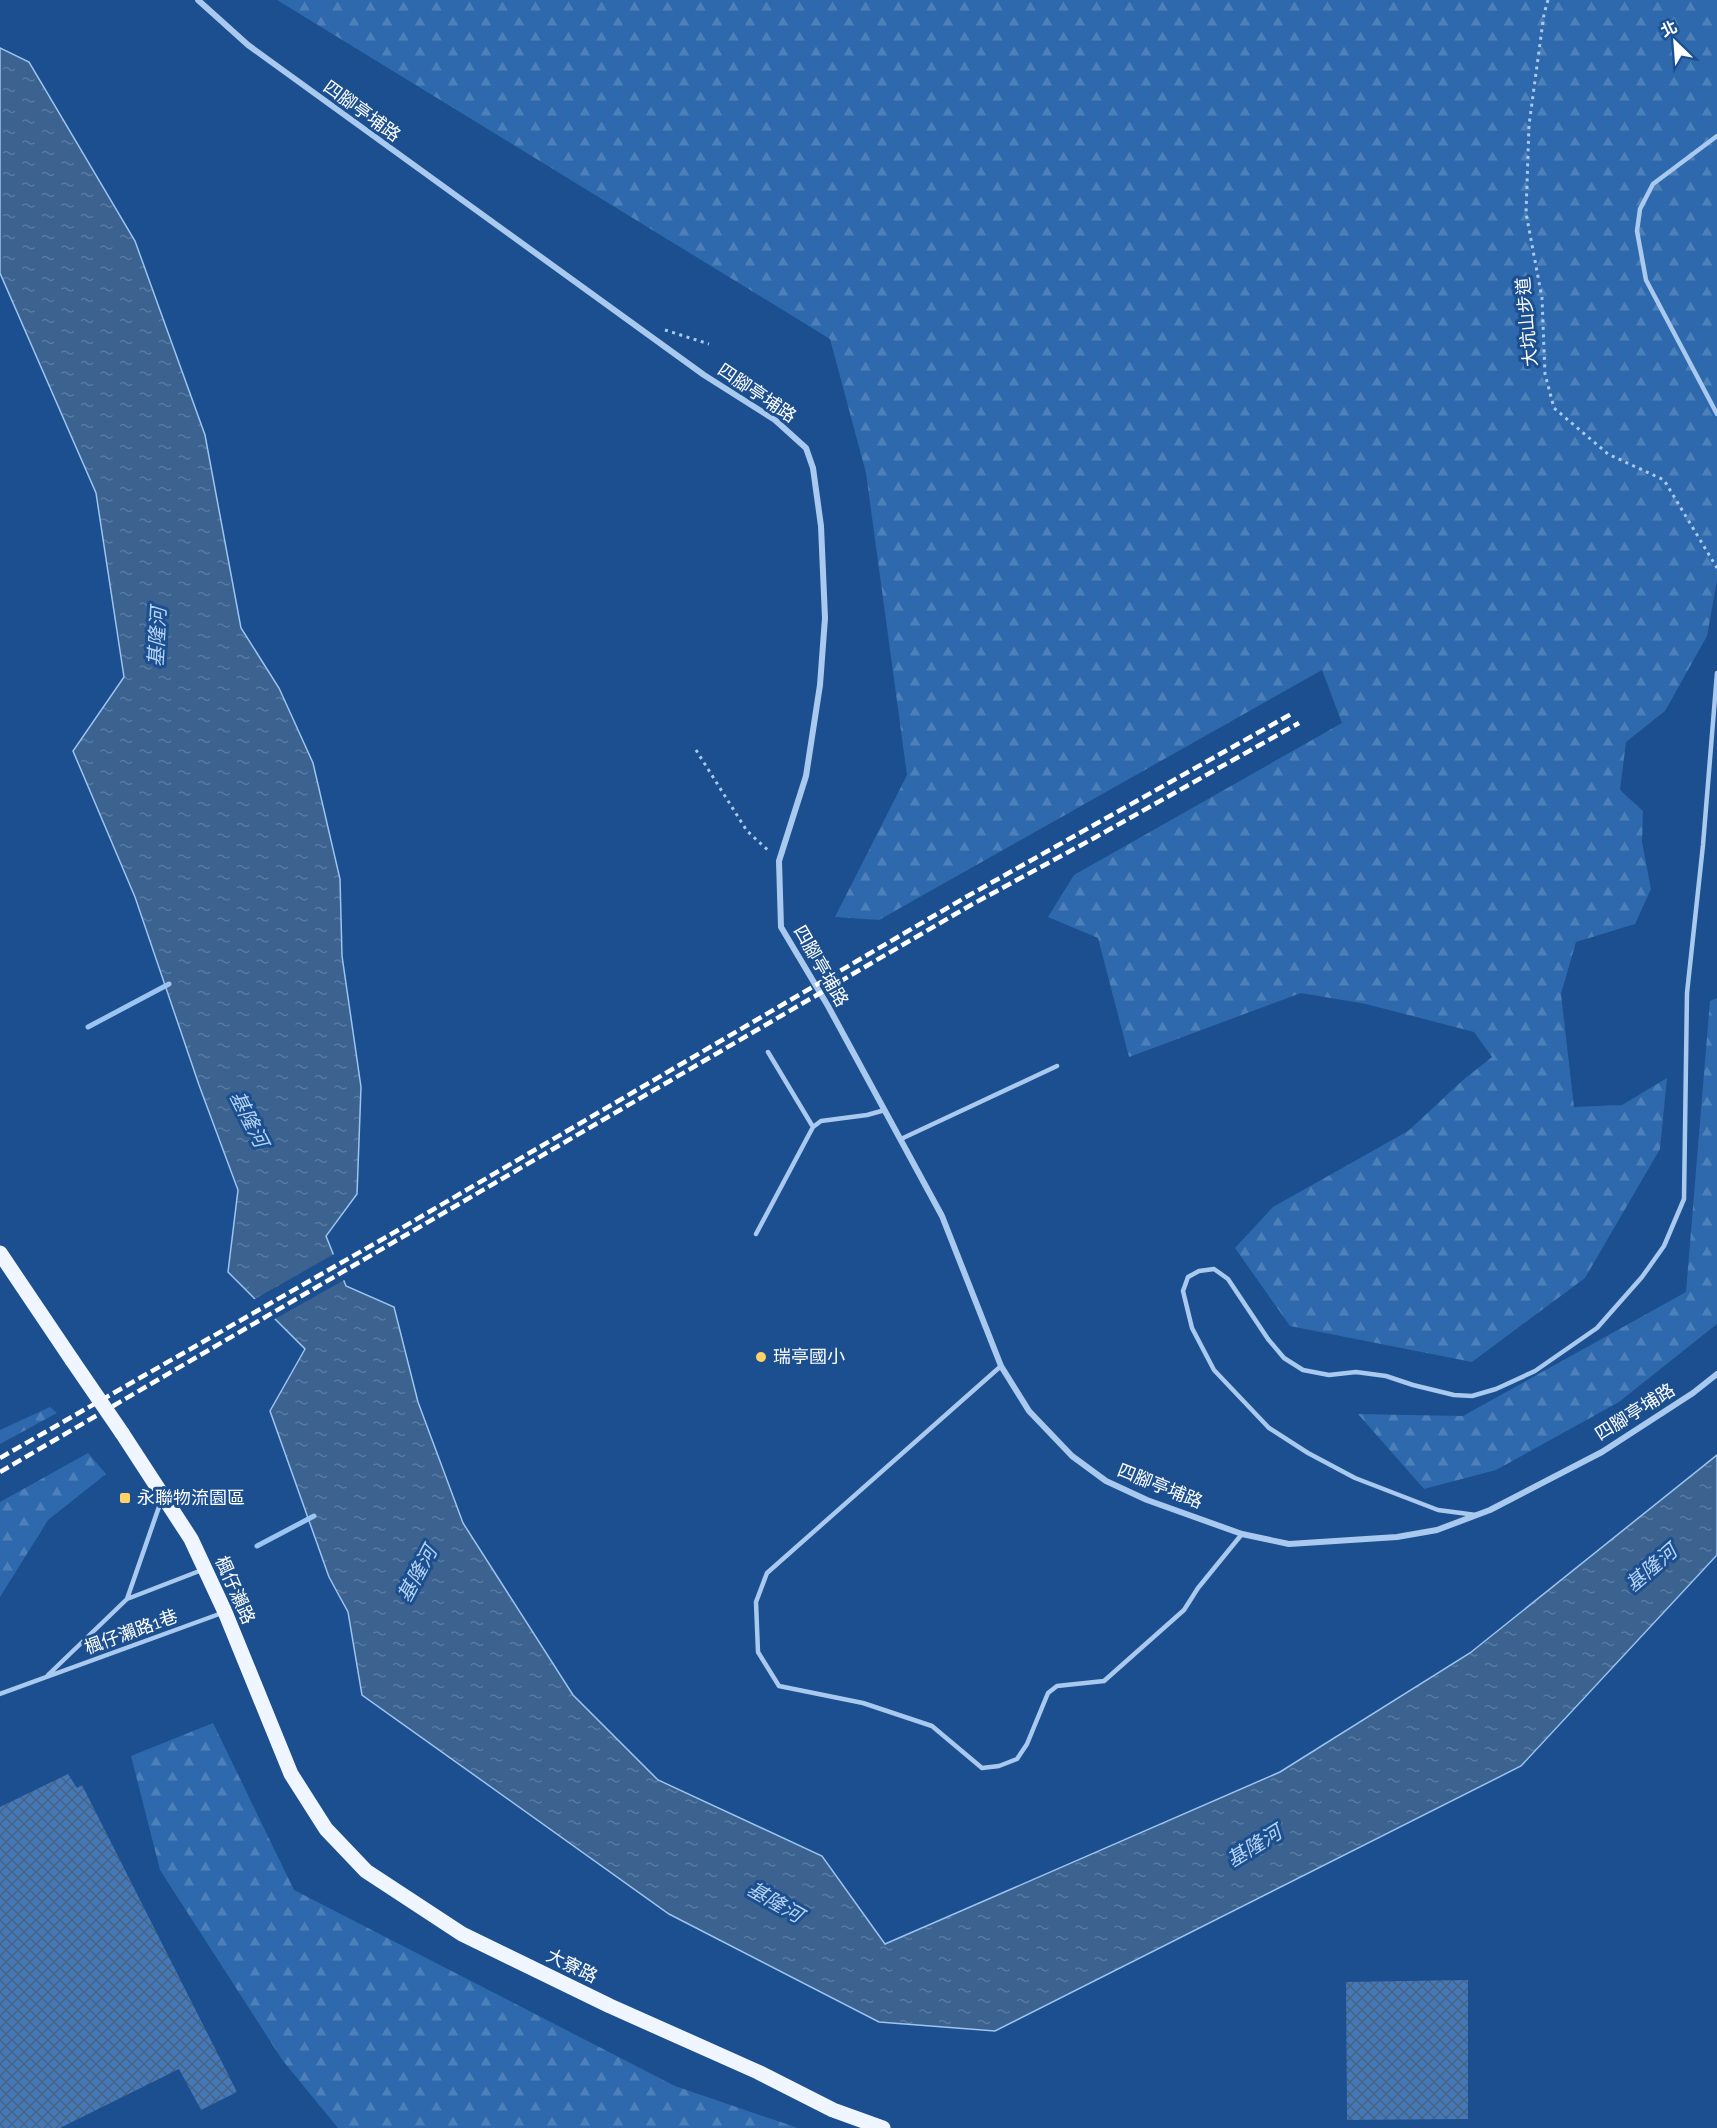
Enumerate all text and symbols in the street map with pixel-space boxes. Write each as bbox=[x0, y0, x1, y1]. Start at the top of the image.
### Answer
north arrow bbox=[1645, 12, 1705, 72]
text: 北 bbox=[1658, 17, 1680, 41]
street label: 四腳亭埔路 bbox=[320, 76, 405, 146]
street label: 大坑山步道 bbox=[1512, 276, 1541, 368]
street label: 四腳亭埔路 bbox=[714, 359, 800, 426]
water label: 基隆河 bbox=[143, 602, 171, 668]
street label: 四腳亭埔路 bbox=[790, 922, 853, 1010]
water label: 基隆河 bbox=[225, 1087, 275, 1155]
place label: 瑞亭國小 bbox=[773, 1346, 845, 1367]
marker: 瑞亭國小 bbox=[754, 1350, 768, 1364]
street label: 四腳亭埔路 bbox=[1591, 1379, 1678, 1444]
street label: 四腳亭埔路 bbox=[1115, 1459, 1206, 1512]
place label: 永聯物流園區 bbox=[137, 1487, 245, 1508]
marker: 永聯物流園區 bbox=[118, 1491, 132, 1505]
water label: 基隆河 bbox=[1620, 1537, 1685, 1597]
water label: 基隆河 bbox=[392, 1538, 444, 1606]
street label: 楓仔瀨路 bbox=[211, 1553, 260, 1627]
street label: 楓仔瀨路1巷 bbox=[81, 1605, 180, 1658]
water label: 基隆河 bbox=[1222, 1818, 1289, 1872]
water label: 基隆河 bbox=[743, 1877, 810, 1929]
street label: 大寮路 bbox=[543, 1944, 601, 1987]

